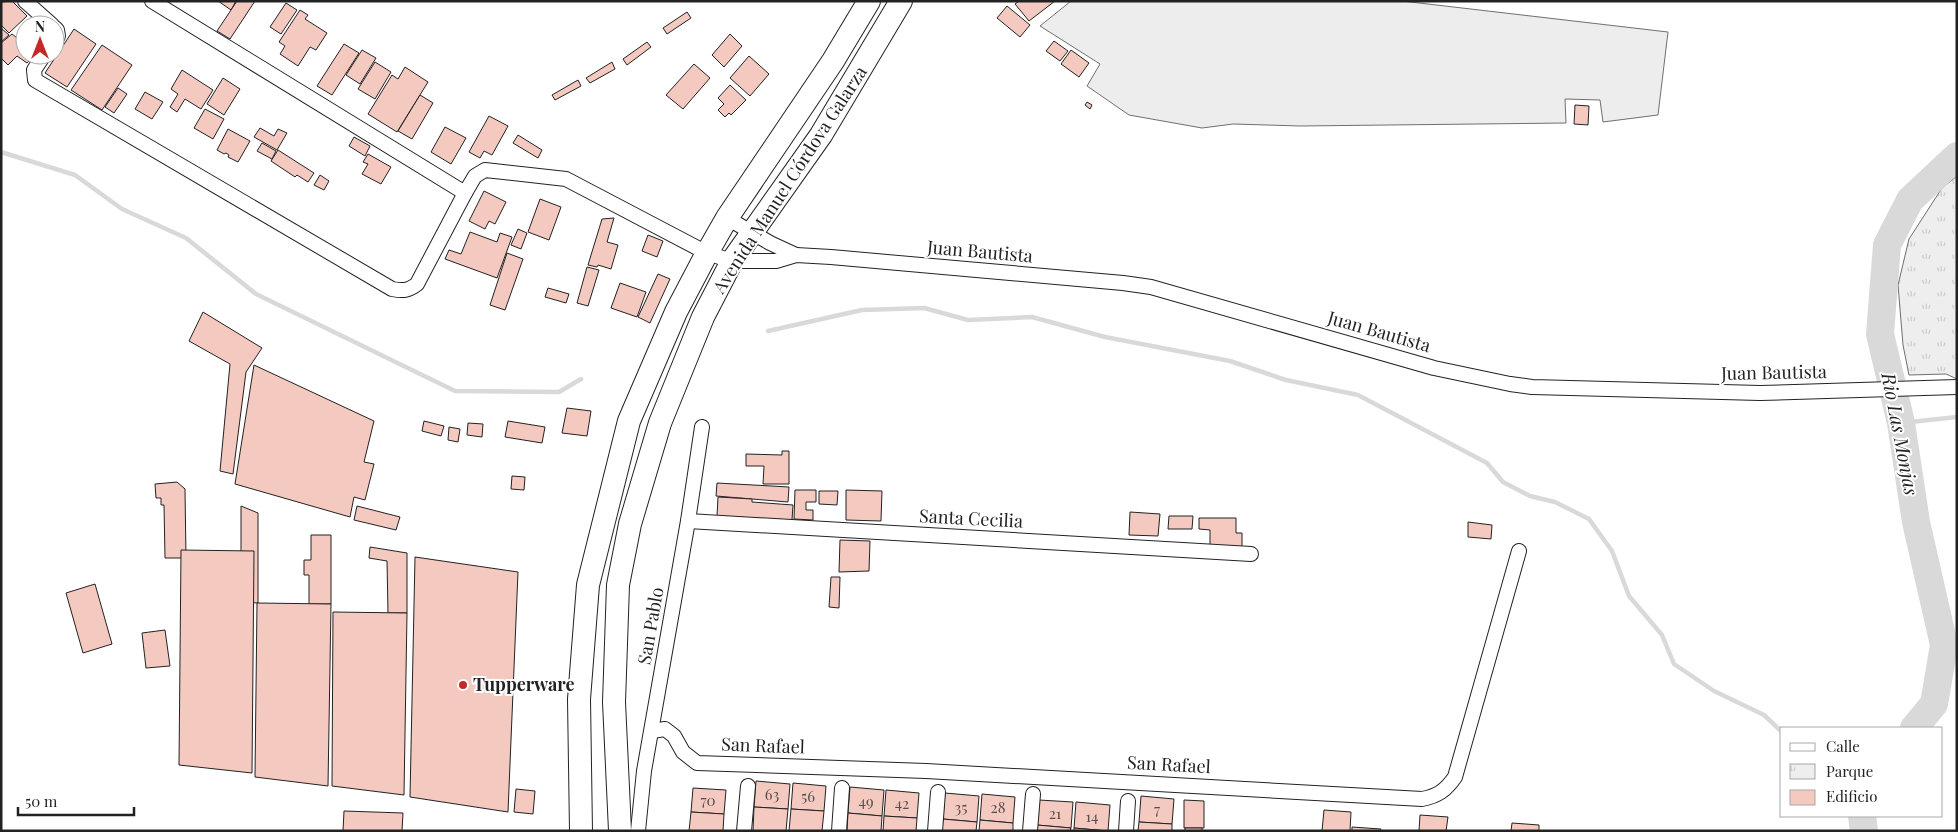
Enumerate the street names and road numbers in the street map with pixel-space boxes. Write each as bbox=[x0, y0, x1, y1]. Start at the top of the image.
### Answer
street label: Avenida Manuel Córdova Galarza bbox=[706, 61, 872, 299]
street label: Juan Bautista bbox=[925, 234, 1034, 268]
street label: Juan Bautista bbox=[1324, 305, 1434, 357]
street label: Juan Bautista bbox=[1720, 359, 1827, 385]
street label: Santa Cecilia bbox=[919, 503, 1024, 533]
street label: San Pablo bbox=[631, 585, 669, 666]
street label: San Rafael bbox=[721, 732, 805, 758]
street label: San Rafael bbox=[1127, 750, 1211, 778]

